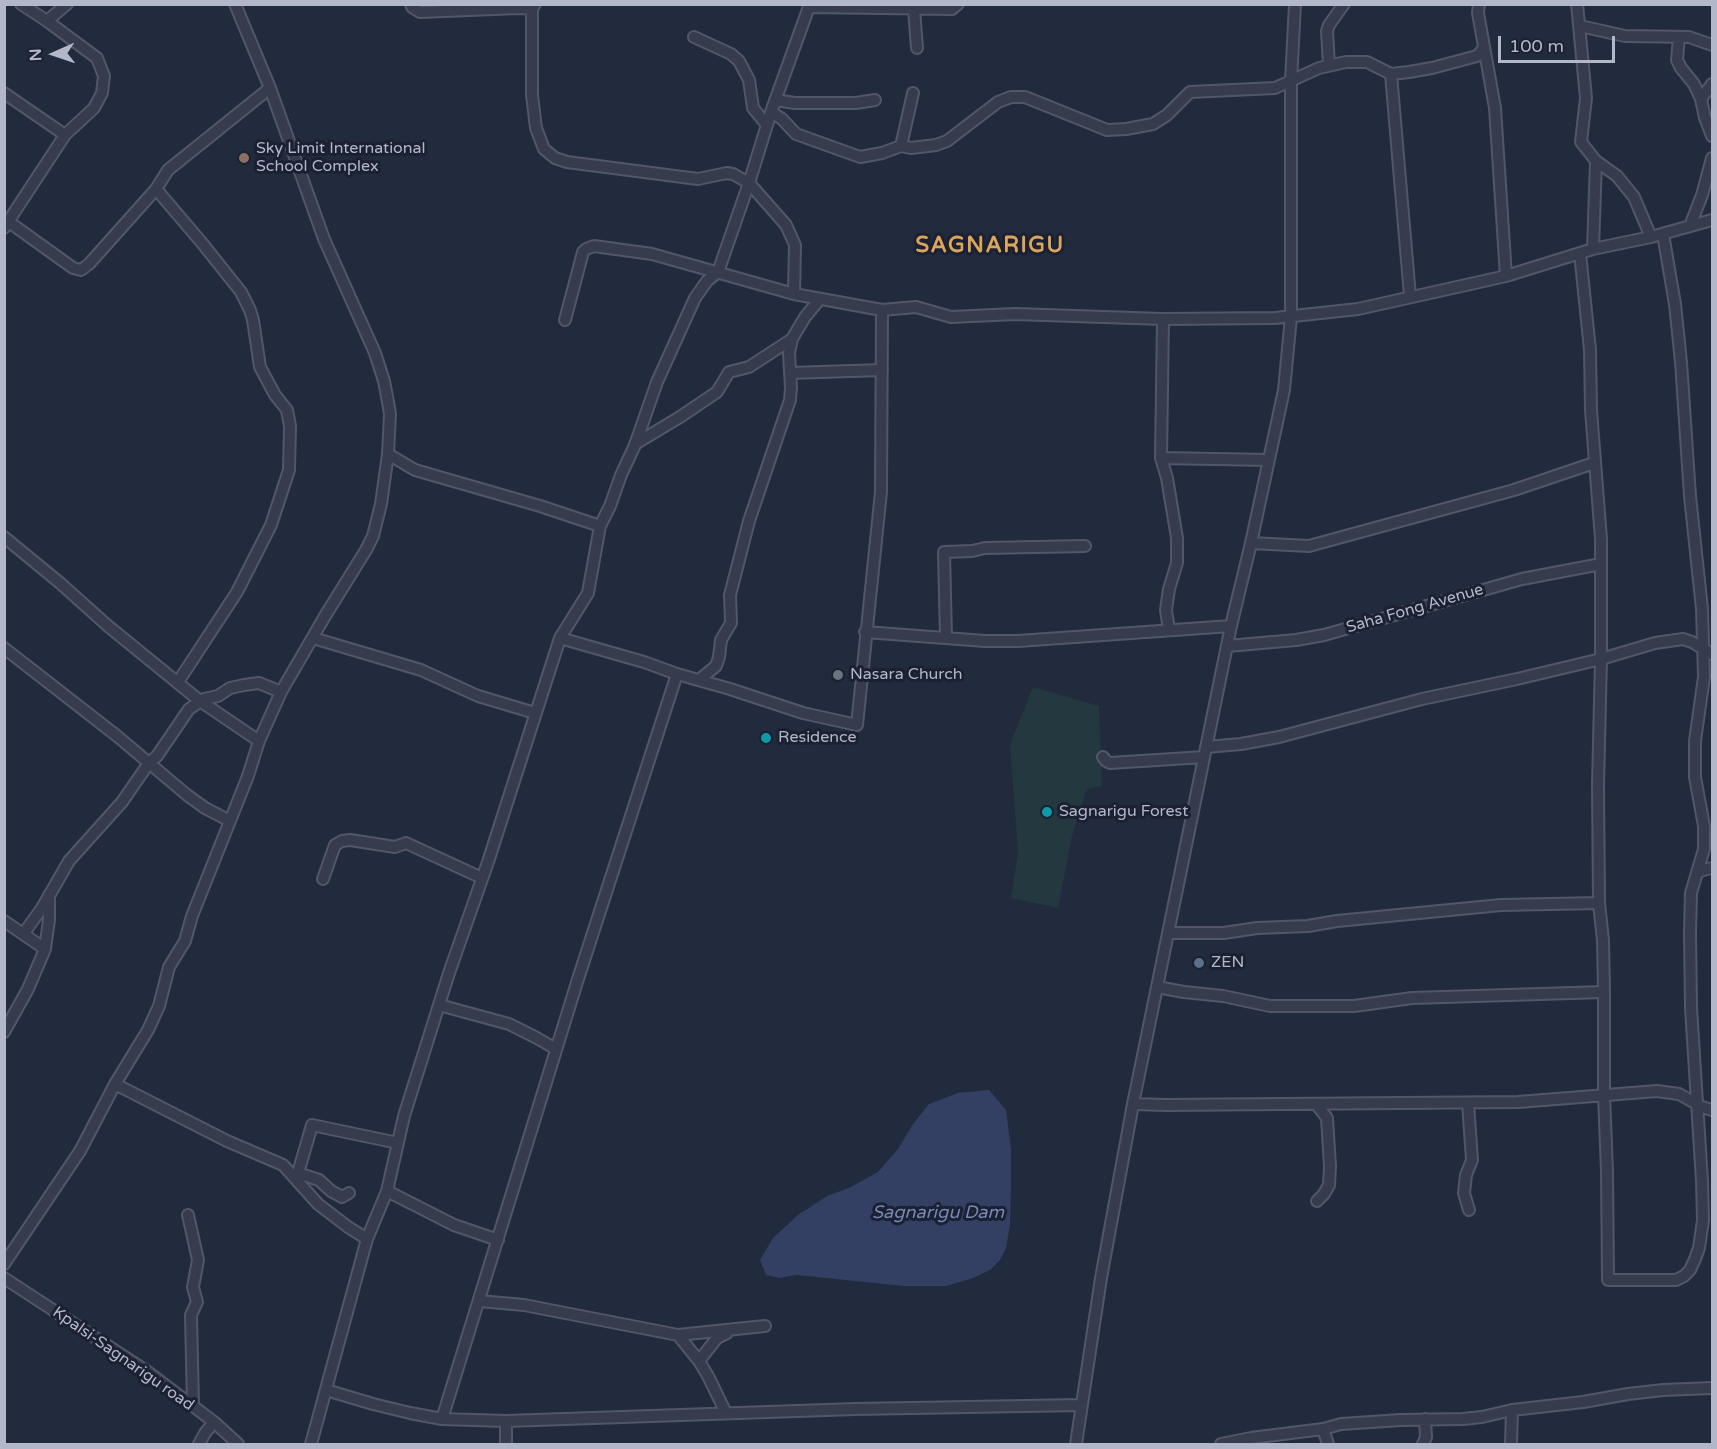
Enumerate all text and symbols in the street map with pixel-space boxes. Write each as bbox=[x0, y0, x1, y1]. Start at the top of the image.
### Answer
north arrow bbox=[24, 24, 84, 84]
scale bar bbox=[1501, 24, 1618, 62]
text: 100 m bbox=[1509, 35, 1564, 57]
text: N bbox=[26, 48, 46, 62]
place label: Sky Limit International School Complex bbox=[256, 139, 426, 177]
marker: Sky Limit International School Complex bbox=[237, 151, 251, 165]
district label: SAGNARIGU bbox=[915, 233, 1065, 259]
street label: Saha Fong Avenue bbox=[1344, 580, 1486, 638]
place label: Nasara Church bbox=[850, 665, 962, 685]
marker: Nasara Church bbox=[831, 668, 845, 682]
place label: Residence bbox=[778, 728, 857, 748]
marker: Residence bbox=[759, 731, 773, 745]
place label: Sagnarigu Forest bbox=[1059, 802, 1188, 822]
marker: Sagnarigu Forest bbox=[1040, 805, 1054, 819]
place label: ZEN bbox=[1211, 953, 1244, 973]
marker: ZEN bbox=[1192, 956, 1206, 970]
water label: Sagnarigu Dam bbox=[872, 1202, 1004, 1224]
street label: Kpalsi-Sagnarigu road bbox=[49, 1303, 197, 1415]

